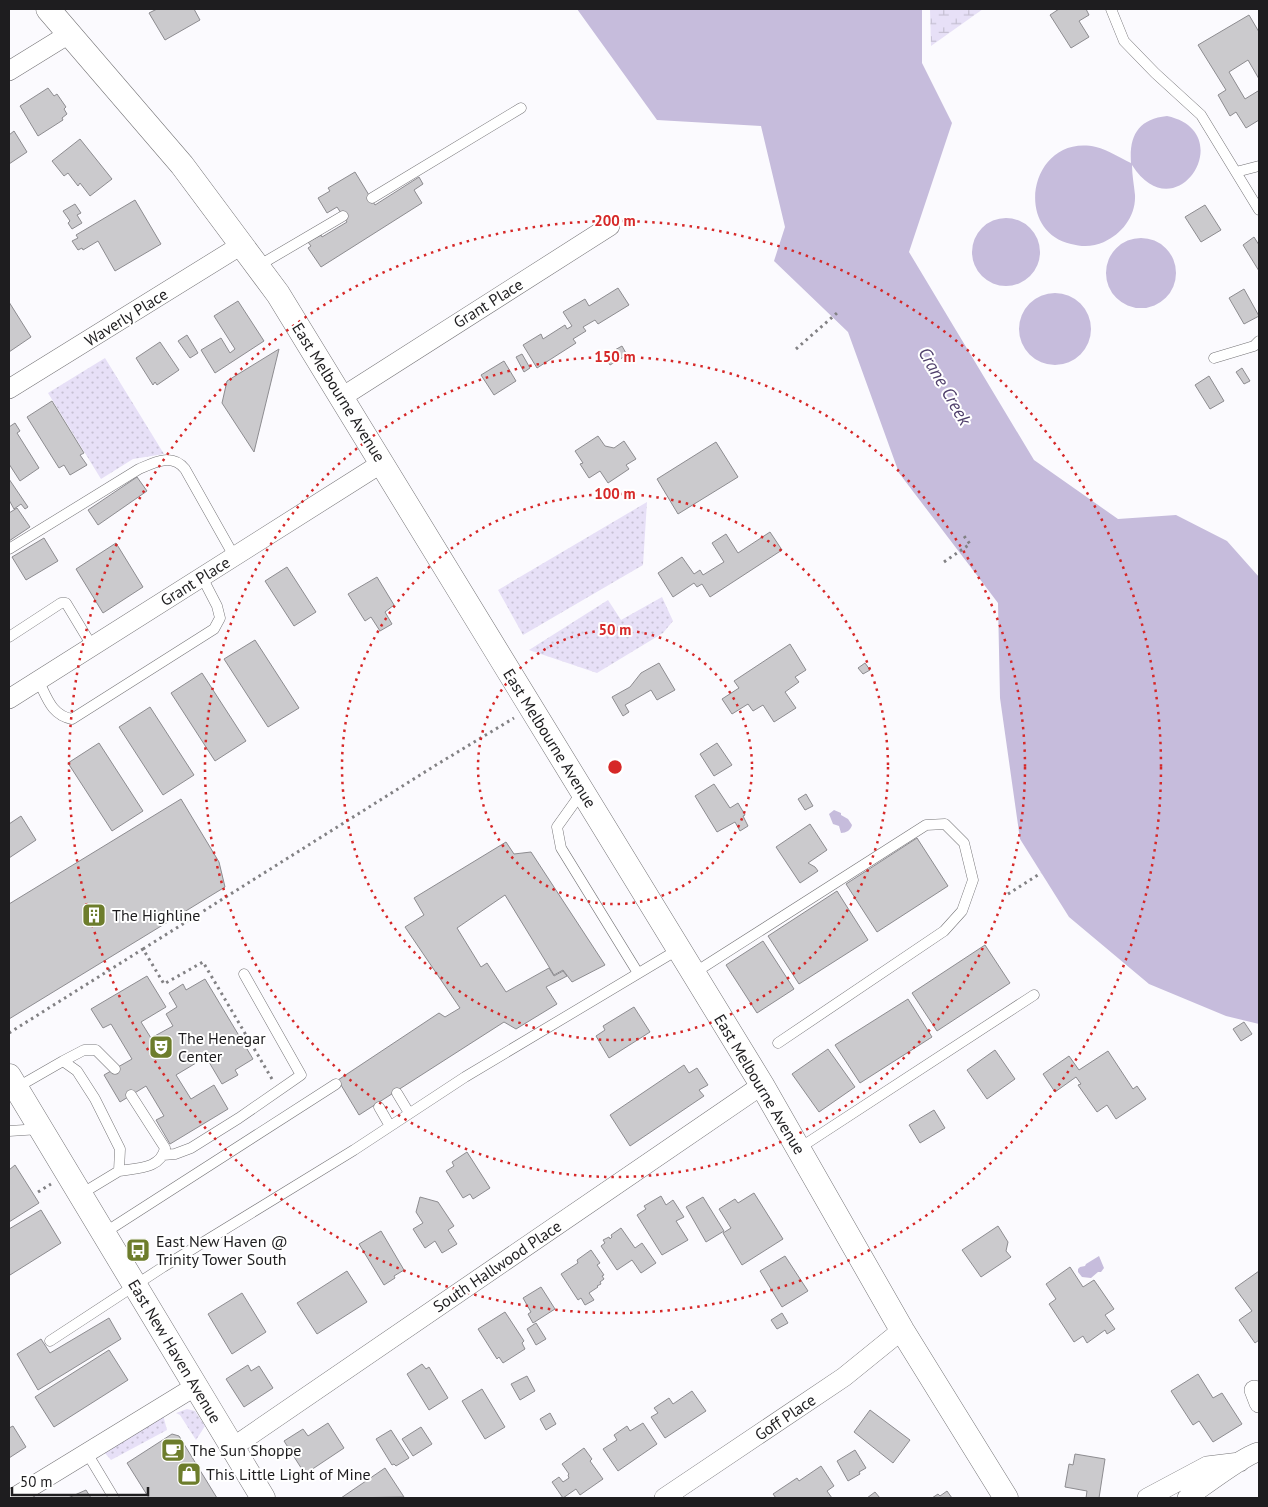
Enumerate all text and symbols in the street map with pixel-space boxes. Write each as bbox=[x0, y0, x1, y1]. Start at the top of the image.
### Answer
text: 200 m bbox=[594, 211, 636, 230]
street label: Grant Place bbox=[450, 274, 526, 332]
street label: Waverly Place bbox=[81, 284, 171, 350]
street label: East Melbourne Avenue bbox=[288, 319, 390, 465]
water label: Crane Creek bbox=[913, 343, 977, 430]
text: 150 m bbox=[594, 347, 636, 366]
text: 100 m bbox=[594, 484, 636, 503]
street label: Grant Place bbox=[157, 552, 233, 610]
text: 50 m bbox=[599, 620, 631, 639]
street label: East Melbourne Avenue bbox=[499, 665, 601, 811]
centre of rings bbox=[606, 758, 624, 776]
building icon: The Highline bbox=[81, 902, 107, 928]
place label: The Highline bbox=[112, 905, 200, 925]
street label: East Melbourne Avenue bbox=[710, 1010, 810, 1158]
place label: The Henegar Center bbox=[178, 1028, 266, 1066]
theatre icon: The Henegar Center bbox=[148, 1034, 174, 1060]
street label: South Hallwood Place bbox=[429, 1216, 565, 1316]
place label: East New Haven @ Trinity Tower South bbox=[156, 1231, 288, 1269]
bus stop icon: East New Haven @ Trinity Tower South bbox=[125, 1237, 151, 1263]
street label: East New Haven Avenue bbox=[124, 1275, 226, 1427]
street label: Goff Place bbox=[751, 1389, 819, 1445]
cafe icon: The Sun Shoppe bbox=[160, 1437, 186, 1463]
place label: The Sun Shoppe bbox=[190, 1440, 301, 1460]
shop icon: This Little Light of Mine bbox=[176, 1461, 202, 1487]
scale bar bbox=[12, 1464, 149, 1496]
place label: This Little Light of Mine bbox=[206, 1464, 371, 1484]
text: 50 m bbox=[20, 1472, 53, 1491]

